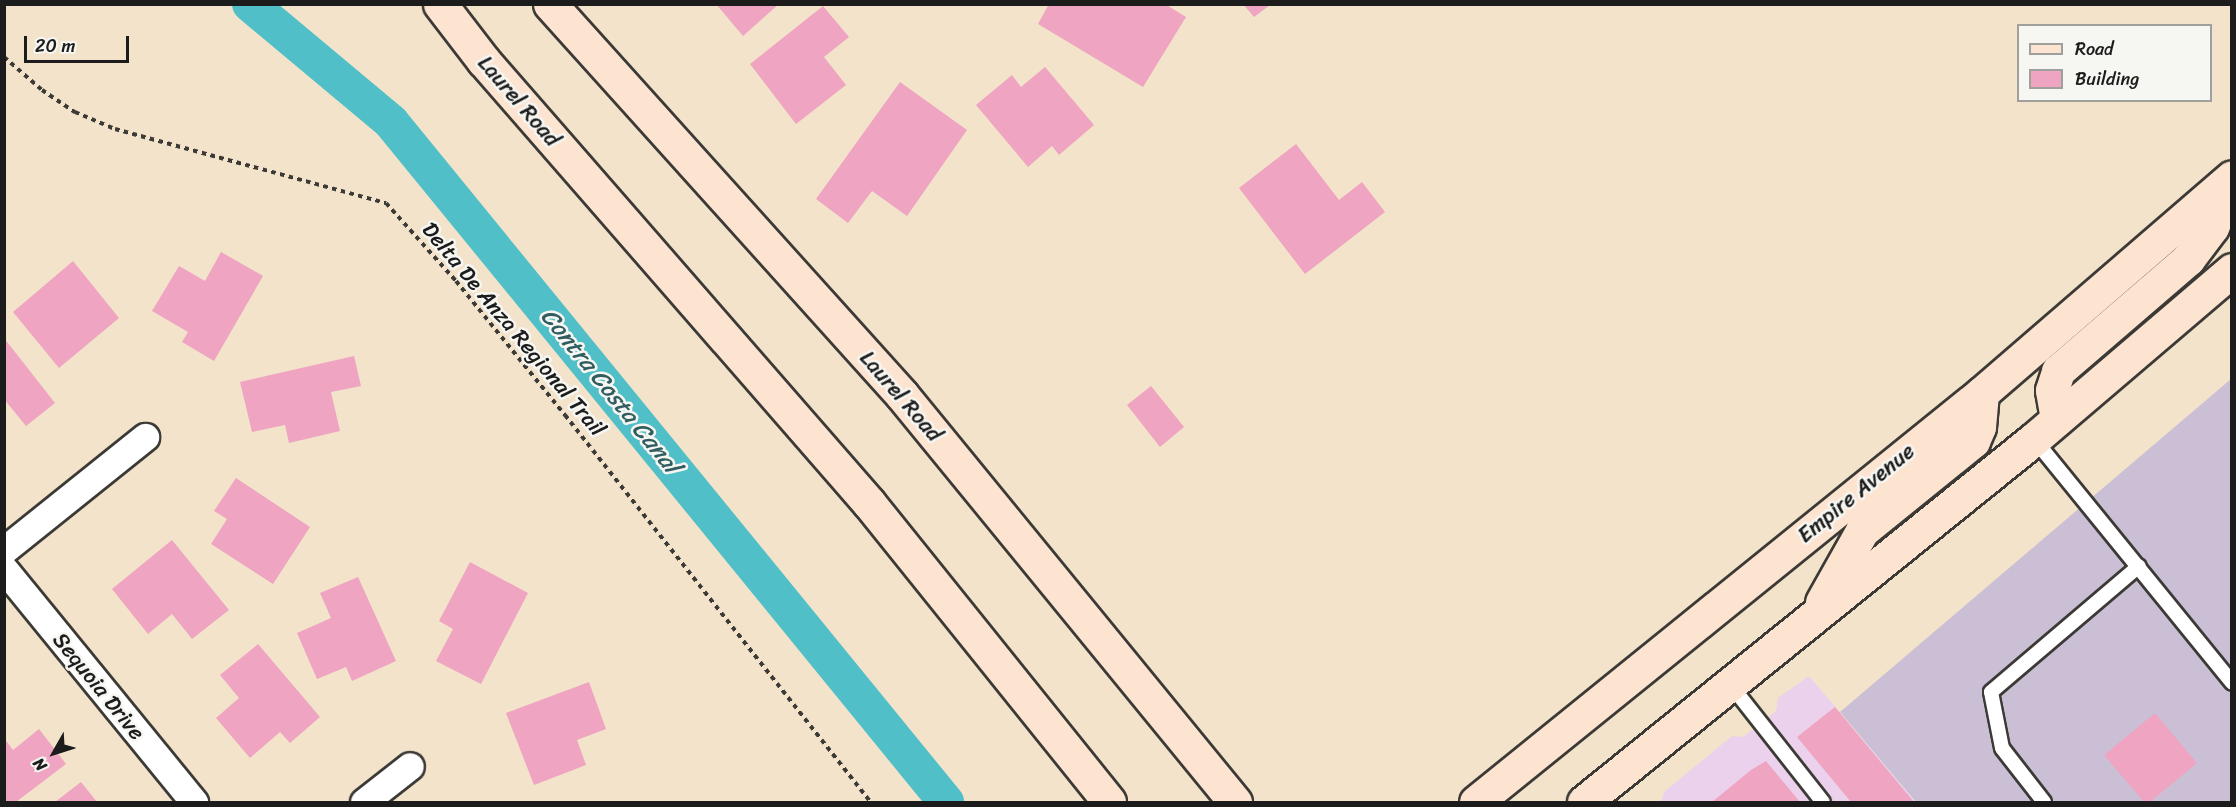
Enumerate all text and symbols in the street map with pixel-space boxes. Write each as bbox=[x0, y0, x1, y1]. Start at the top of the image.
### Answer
scale bar bbox=[27, 24, 132, 62]
legend bbox=[2017, 24, 2212, 102]
text: 20 m bbox=[35, 30, 75, 62]
text: Road bbox=[2075, 33, 2114, 65]
street label: Laurel Road bbox=[472, 50, 566, 152]
text: Building bbox=[2075, 63, 2139, 95]
street label: Delta De Anza Regional Trail bbox=[417, 217, 611, 441]
water label: Contra Costa Canal bbox=[534, 302, 686, 480]
street label: Laurel Road bbox=[854, 345, 948, 447]
street label: Empire Avenue bbox=[1792, 438, 1920, 548]
street label: Sequoia Drive bbox=[47, 627, 151, 745]
north arrow bbox=[24, 723, 84, 783]
text: N bbox=[25, 751, 54, 778]

